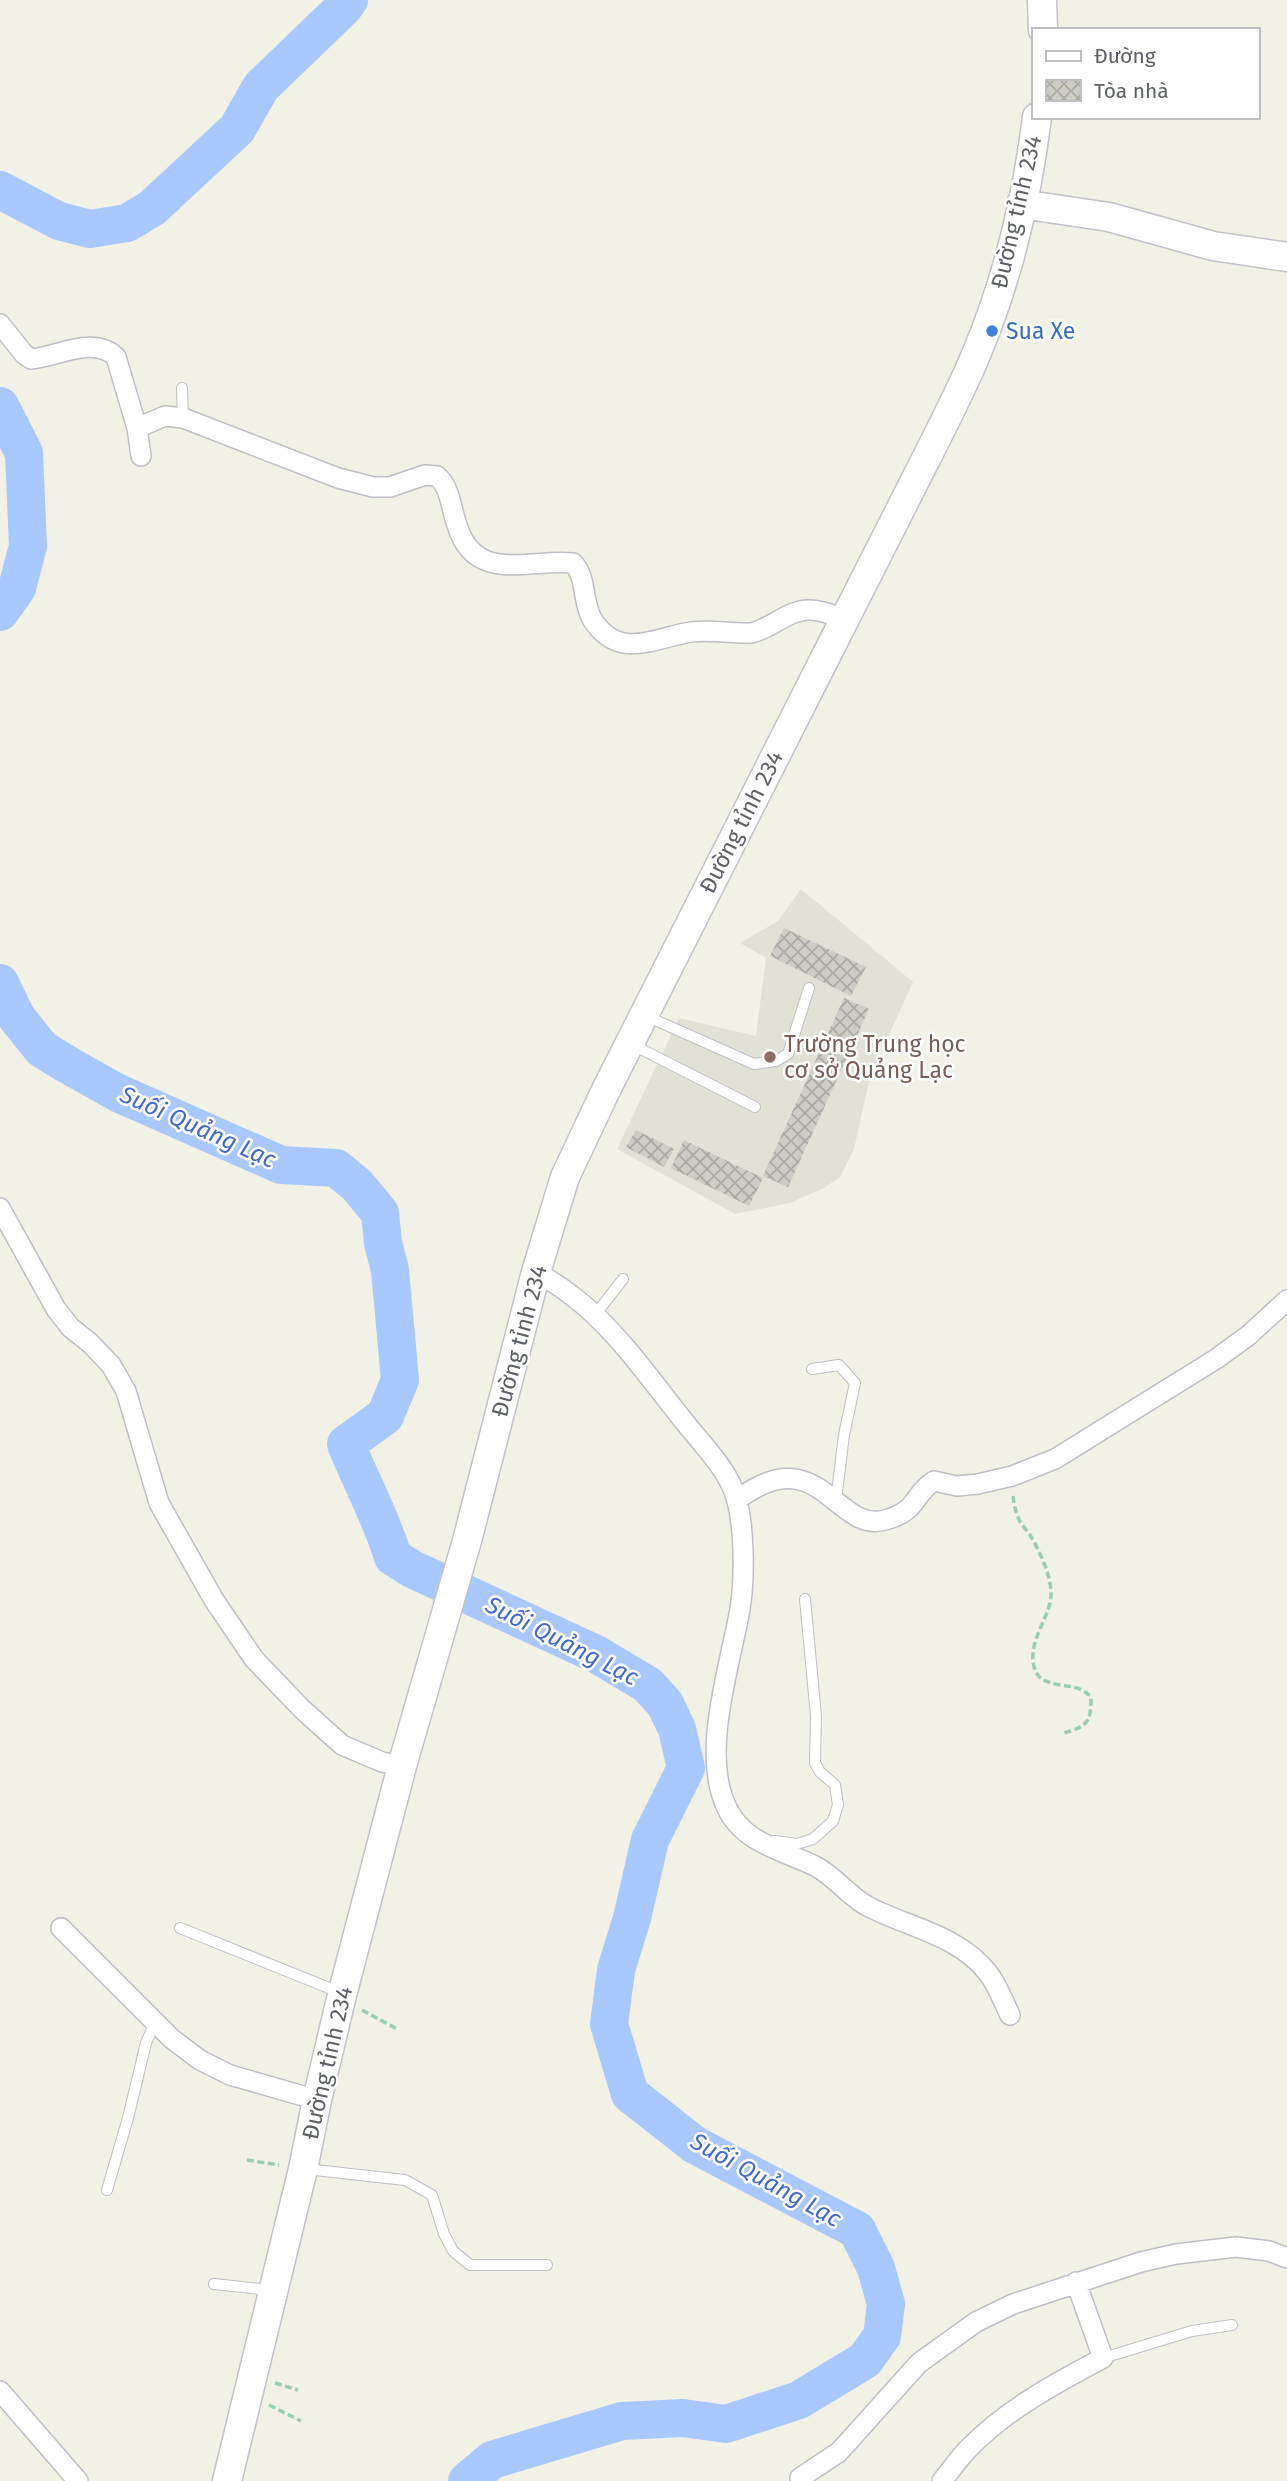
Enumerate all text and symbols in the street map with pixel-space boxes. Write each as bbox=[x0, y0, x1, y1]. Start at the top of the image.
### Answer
legend bbox=[1032, 28, 1259, 119]
text: Đường bbox=[1094, 43, 1156, 69]
text: Tòa nhà bbox=[1094, 78, 1169, 104]
street label: Đường tỉnh 234 bbox=[985, 133, 1047, 291]
place label: Sua Xe bbox=[1006, 317, 1075, 345]
marker: Sua Xe bbox=[984, 323, 1000, 339]
street label: Đường tỉnh 234 bbox=[693, 746, 789, 898]
place label: Trường Trung học cơ sở Quảng Lạc bbox=[784, 1030, 966, 1084]
marker: Trường Trung học cơ sở Quảng Lạc bbox=[762, 1049, 778, 1065]
water label: Suối Quảng Lạc bbox=[115, 1080, 281, 1174]
street label: Đường tỉnh 234 bbox=[485, 1262, 553, 1420]
water label: Suối Quảng Lạc bbox=[480, 1590, 644, 1692]
street label: Đường tỉnh 234 bbox=[296, 1984, 358, 2142]
water label: Suối Quảng Lạc bbox=[685, 2127, 847, 2233]

